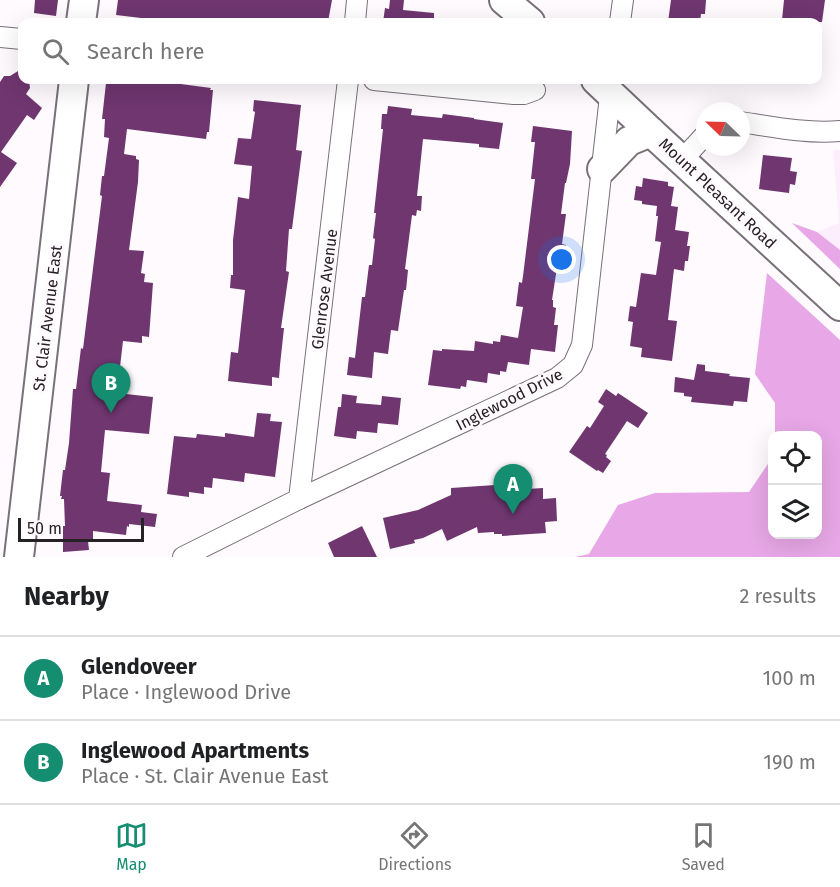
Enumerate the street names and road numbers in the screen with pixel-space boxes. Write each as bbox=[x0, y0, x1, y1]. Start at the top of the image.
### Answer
street label: Mount Pleasant Road bbox=[655, 134, 780, 253]
street label: Glenrose Avenue bbox=[308, 228, 341, 350]
street label: St. Clair Avenue East bbox=[29, 244, 66, 392]
street label: Inglewood Drive bbox=[453, 364, 566, 435]

